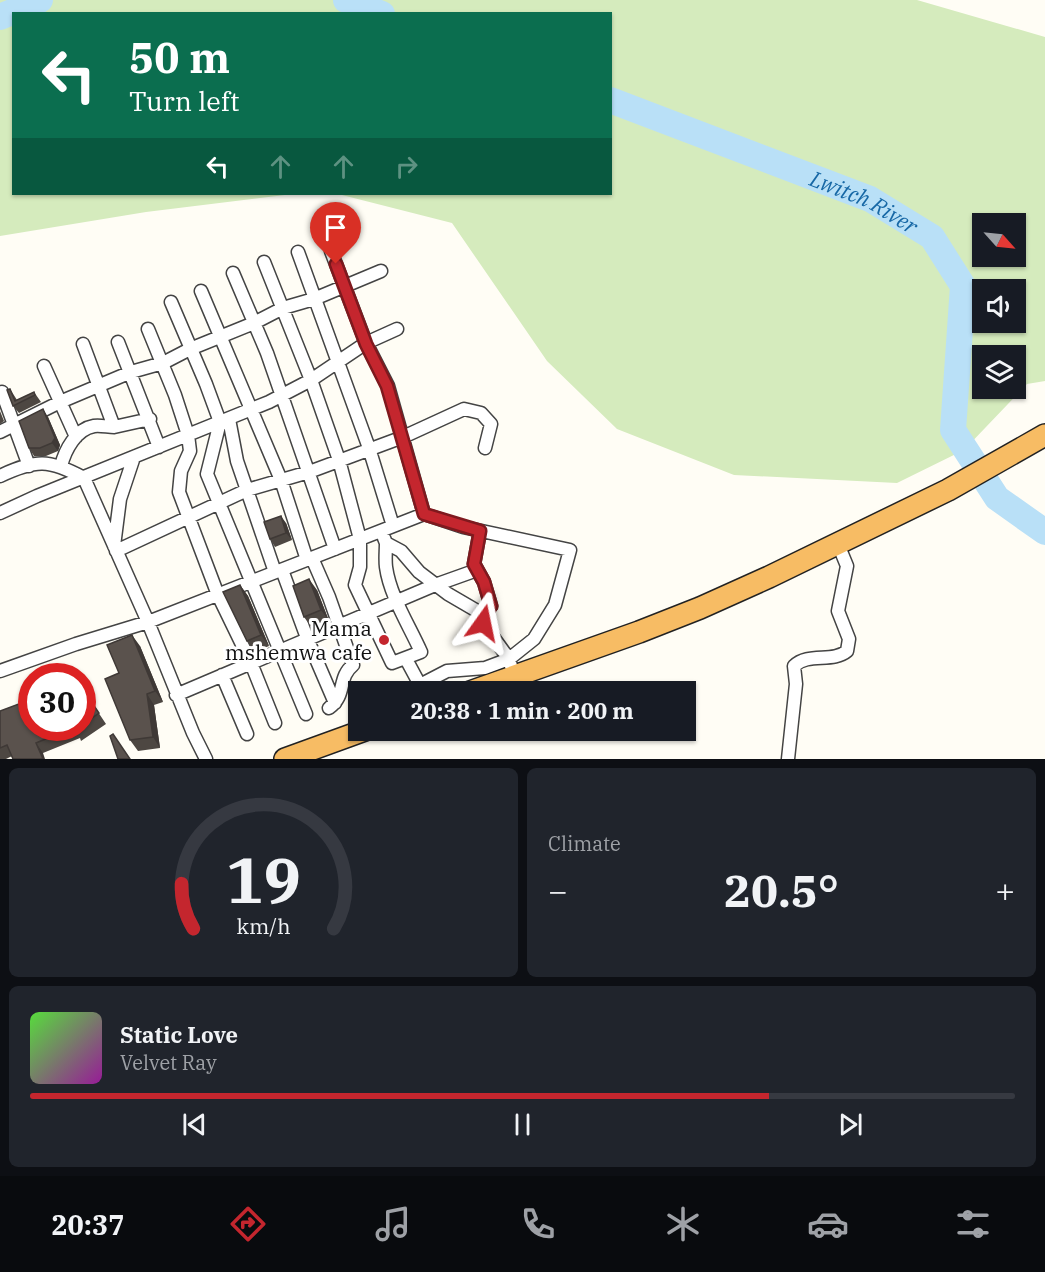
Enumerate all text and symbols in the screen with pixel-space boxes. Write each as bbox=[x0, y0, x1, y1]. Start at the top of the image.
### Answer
text: 50 m bbox=[129, 30, 230, 85]
icon: left bbox=[30, 36, 108, 114]
text: Turn left bbox=[129, 83, 240, 118]
icon: left bbox=[201, 150, 234, 183]
icon: ahead bbox=[264, 150, 297, 183]
icon: ahead bbox=[327, 150, 360, 183]
icon: right bbox=[390, 150, 423, 183]
water label: Lwitch River bbox=[805, 163, 925, 240]
pin bbox=[310, 202, 361, 264]
icon: arrive bbox=[319, 211, 352, 244]
north arrow bbox=[972, 213, 1026, 267]
map controls bbox=[972, 213, 1026, 399]
button: sound bbox=[972, 279, 1026, 333]
button: layers bbox=[972, 345, 1026, 399]
position arrow bbox=[451, 591, 515, 655]
place label: Mama mshemwa cafe bbox=[225, 614, 372, 666]
marker: Mama mshemwa cafe bbox=[377, 633, 391, 647]
speed limit sign: 30 bbox=[18, 663, 96, 741]
text: 20:38 · 1 min · 200 m bbox=[410, 696, 634, 725]
text: Climate bbox=[548, 830, 621, 857]
text: 19 bbox=[226, 839, 301, 920]
text: 20.5° bbox=[724, 861, 839, 919]
text: − bbox=[548, 869, 568, 912]
text: + bbox=[995, 869, 1015, 912]
text: km/h bbox=[236, 913, 291, 941]
text: Static Love bbox=[120, 1020, 238, 1049]
text: Velvet Ray bbox=[120, 1049, 217, 1076]
icon: previous bbox=[178, 1108, 211, 1141]
icon: pause bbox=[506, 1108, 539, 1141]
icon: next bbox=[834, 1108, 867, 1141]
icon: directions bbox=[227, 1203, 269, 1245]
icon: music bbox=[372, 1203, 414, 1245]
icon: phone bbox=[517, 1203, 559, 1245]
icon: climate bbox=[662, 1203, 704, 1245]
icon: car bbox=[807, 1203, 849, 1245]
icon: filters bbox=[952, 1203, 994, 1245]
text: 20:37 bbox=[51, 1207, 124, 1242]

